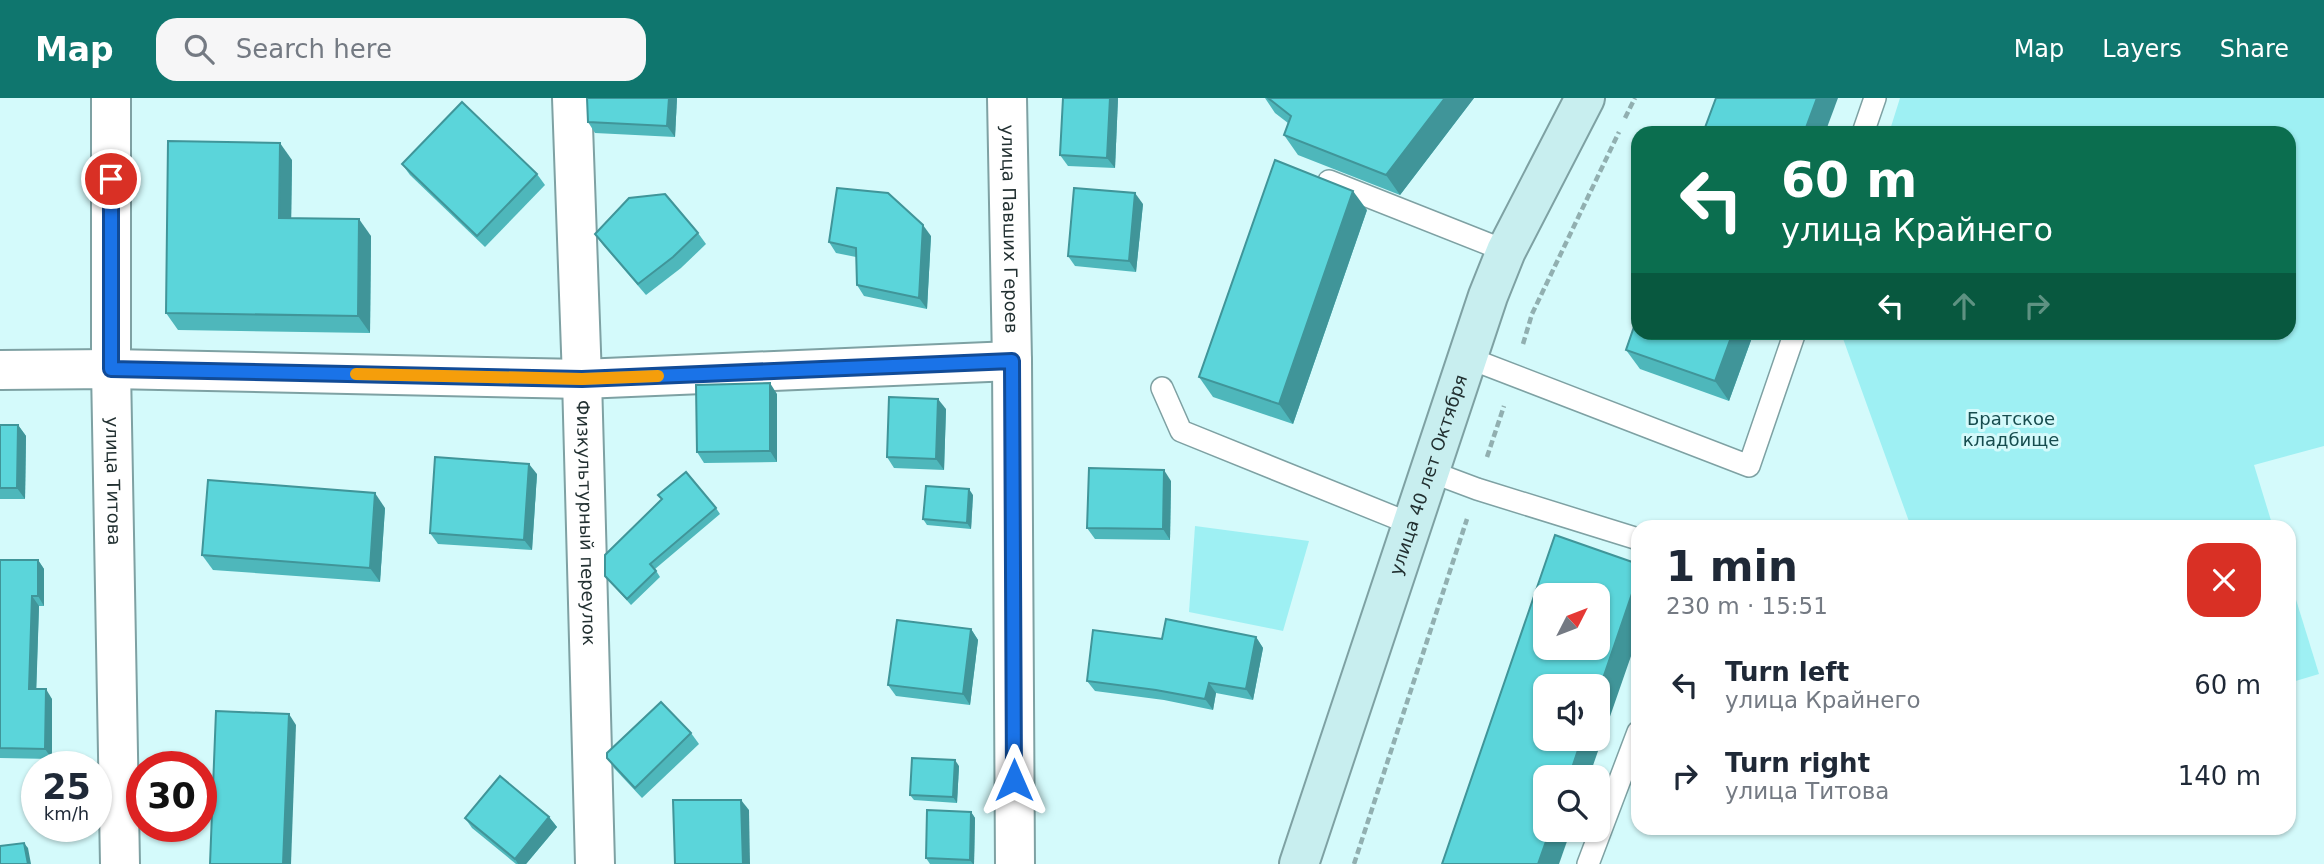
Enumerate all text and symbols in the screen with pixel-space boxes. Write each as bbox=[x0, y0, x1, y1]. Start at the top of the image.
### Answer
search box bbox=[156, 18, 646, 81]
text: Map bbox=[35, 30, 114, 69]
icon: search bbox=[180, 30, 218, 68]
text: Search here bbox=[236, 34, 392, 64]
text: Map bbox=[2014, 35, 2064, 63]
text: Layers bbox=[2102, 35, 2182, 63]
text: Share bbox=[2220, 35, 2289, 63]
street label: улица Павших Героев bbox=[998, 124, 1022, 334]
pin bbox=[81, 149, 141, 209]
text: 60 m bbox=[1781, 152, 1917, 209]
icon: left bbox=[1666, 154, 1757, 245]
icon: arrive bbox=[92, 160, 130, 198]
text: улица Крайнего bbox=[1781, 211, 2053, 249]
icon: left bbox=[1872, 287, 1910, 325]
icon: ahead bbox=[1945, 287, 1983, 325]
icon: right bbox=[2018, 287, 2056, 325]
street label: улица 40 лет Октября bbox=[1385, 372, 1471, 578]
street label: Физкультурный переулок bbox=[573, 400, 600, 646]
park label: Братское кладбище bbox=[1963, 408, 2059, 450]
street label: улица Титова bbox=[102, 416, 125, 546]
text: 1 min bbox=[1666, 542, 1798, 591]
button: close bbox=[2187, 543, 2261, 617]
north arrow bbox=[1533, 583, 1610, 660]
map controls bbox=[1533, 583, 1610, 842]
text: 230 m · 15:51 bbox=[1666, 593, 1828, 619]
text: Turn left bbox=[1725, 657, 1849, 687]
icon: left bbox=[1666, 666, 1704, 704]
text: 60 m bbox=[2194, 670, 2261, 700]
button: sound bbox=[1533, 674, 1610, 751]
text: улица Крайнего bbox=[1725, 687, 1921, 713]
position arrow bbox=[977, 743, 1051, 817]
text: Turn right bbox=[1725, 748, 1870, 778]
speed limit sign: 30 bbox=[126, 751, 217, 842]
icon: right bbox=[1666, 757, 1704, 795]
text: 140 m bbox=[2178, 761, 2261, 791]
button: search bbox=[1533, 765, 1610, 842]
text: 25 bbox=[42, 767, 91, 807]
text: улица Титова bbox=[1725, 778, 1889, 804]
text: km/h bbox=[44, 803, 89, 824]

